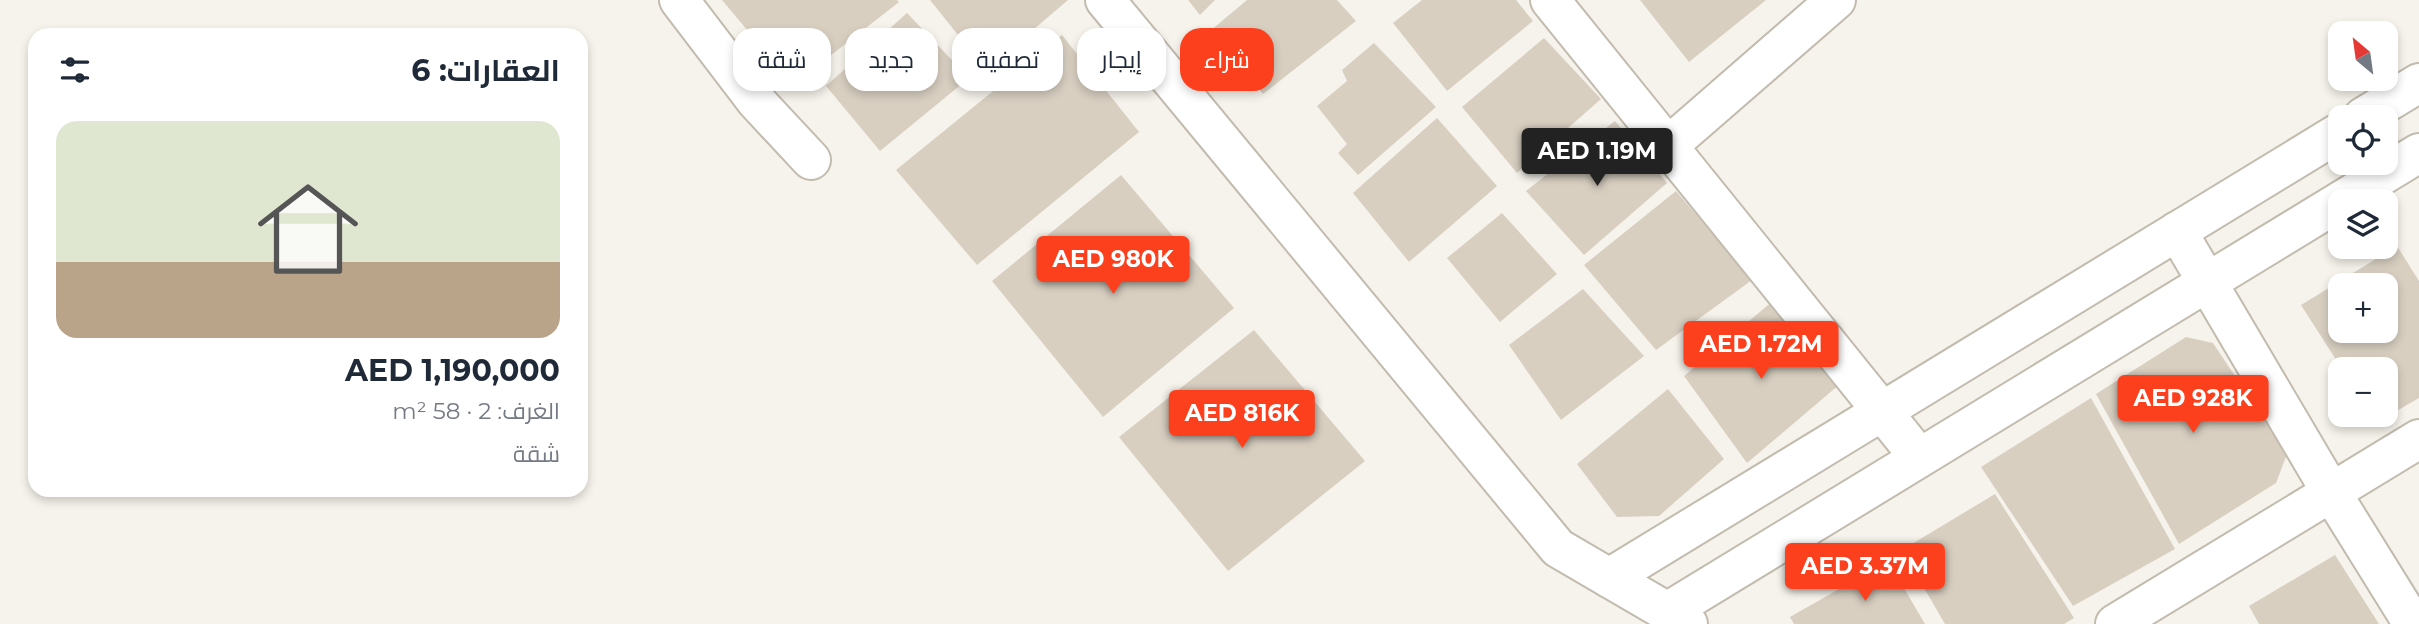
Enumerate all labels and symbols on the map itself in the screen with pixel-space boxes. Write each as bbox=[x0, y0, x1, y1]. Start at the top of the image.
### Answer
north arrow bbox=[2328, 21, 2398, 91]
pin: AED 1.19M bbox=[1517, 128, 1677, 188]
pin: AED 980K bbox=[1041, 236, 1185, 296]
pin: AED 1.72M bbox=[1681, 322, 1841, 381]
pin: AED 928K bbox=[2121, 376, 2265, 435]
pin: AED 816K bbox=[1170, 391, 1314, 450]
pin: AED 3.37M bbox=[1785, 544, 1945, 603]

